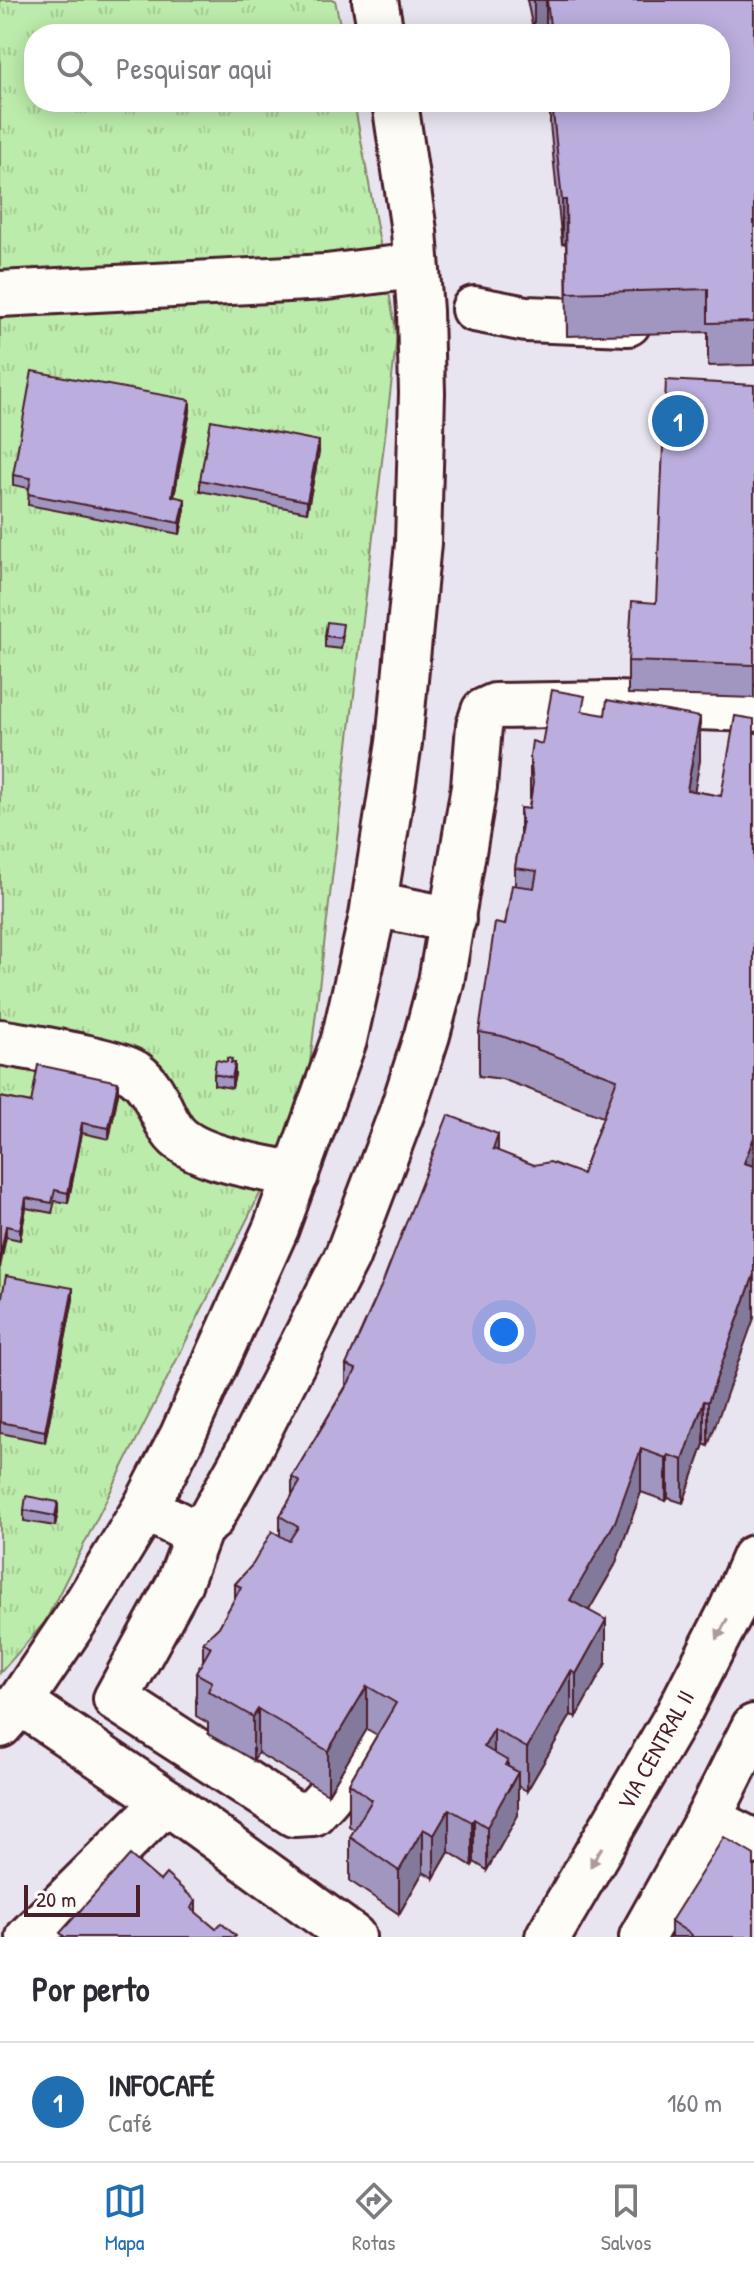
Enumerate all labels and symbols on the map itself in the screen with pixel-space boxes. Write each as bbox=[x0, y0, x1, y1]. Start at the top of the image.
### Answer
pin: 1 bbox=[652, 391, 704, 451]
your location bbox=[484, 1312, 524, 1352]
one-way arrow bbox=[715, 1618, 728, 1641]
street label: VIA CENTRAL II bbox=[609, 1684, 701, 1815]
one-way arrow bbox=[589, 1846, 603, 1868]
scale bar bbox=[24, 1881, 140, 1917]

